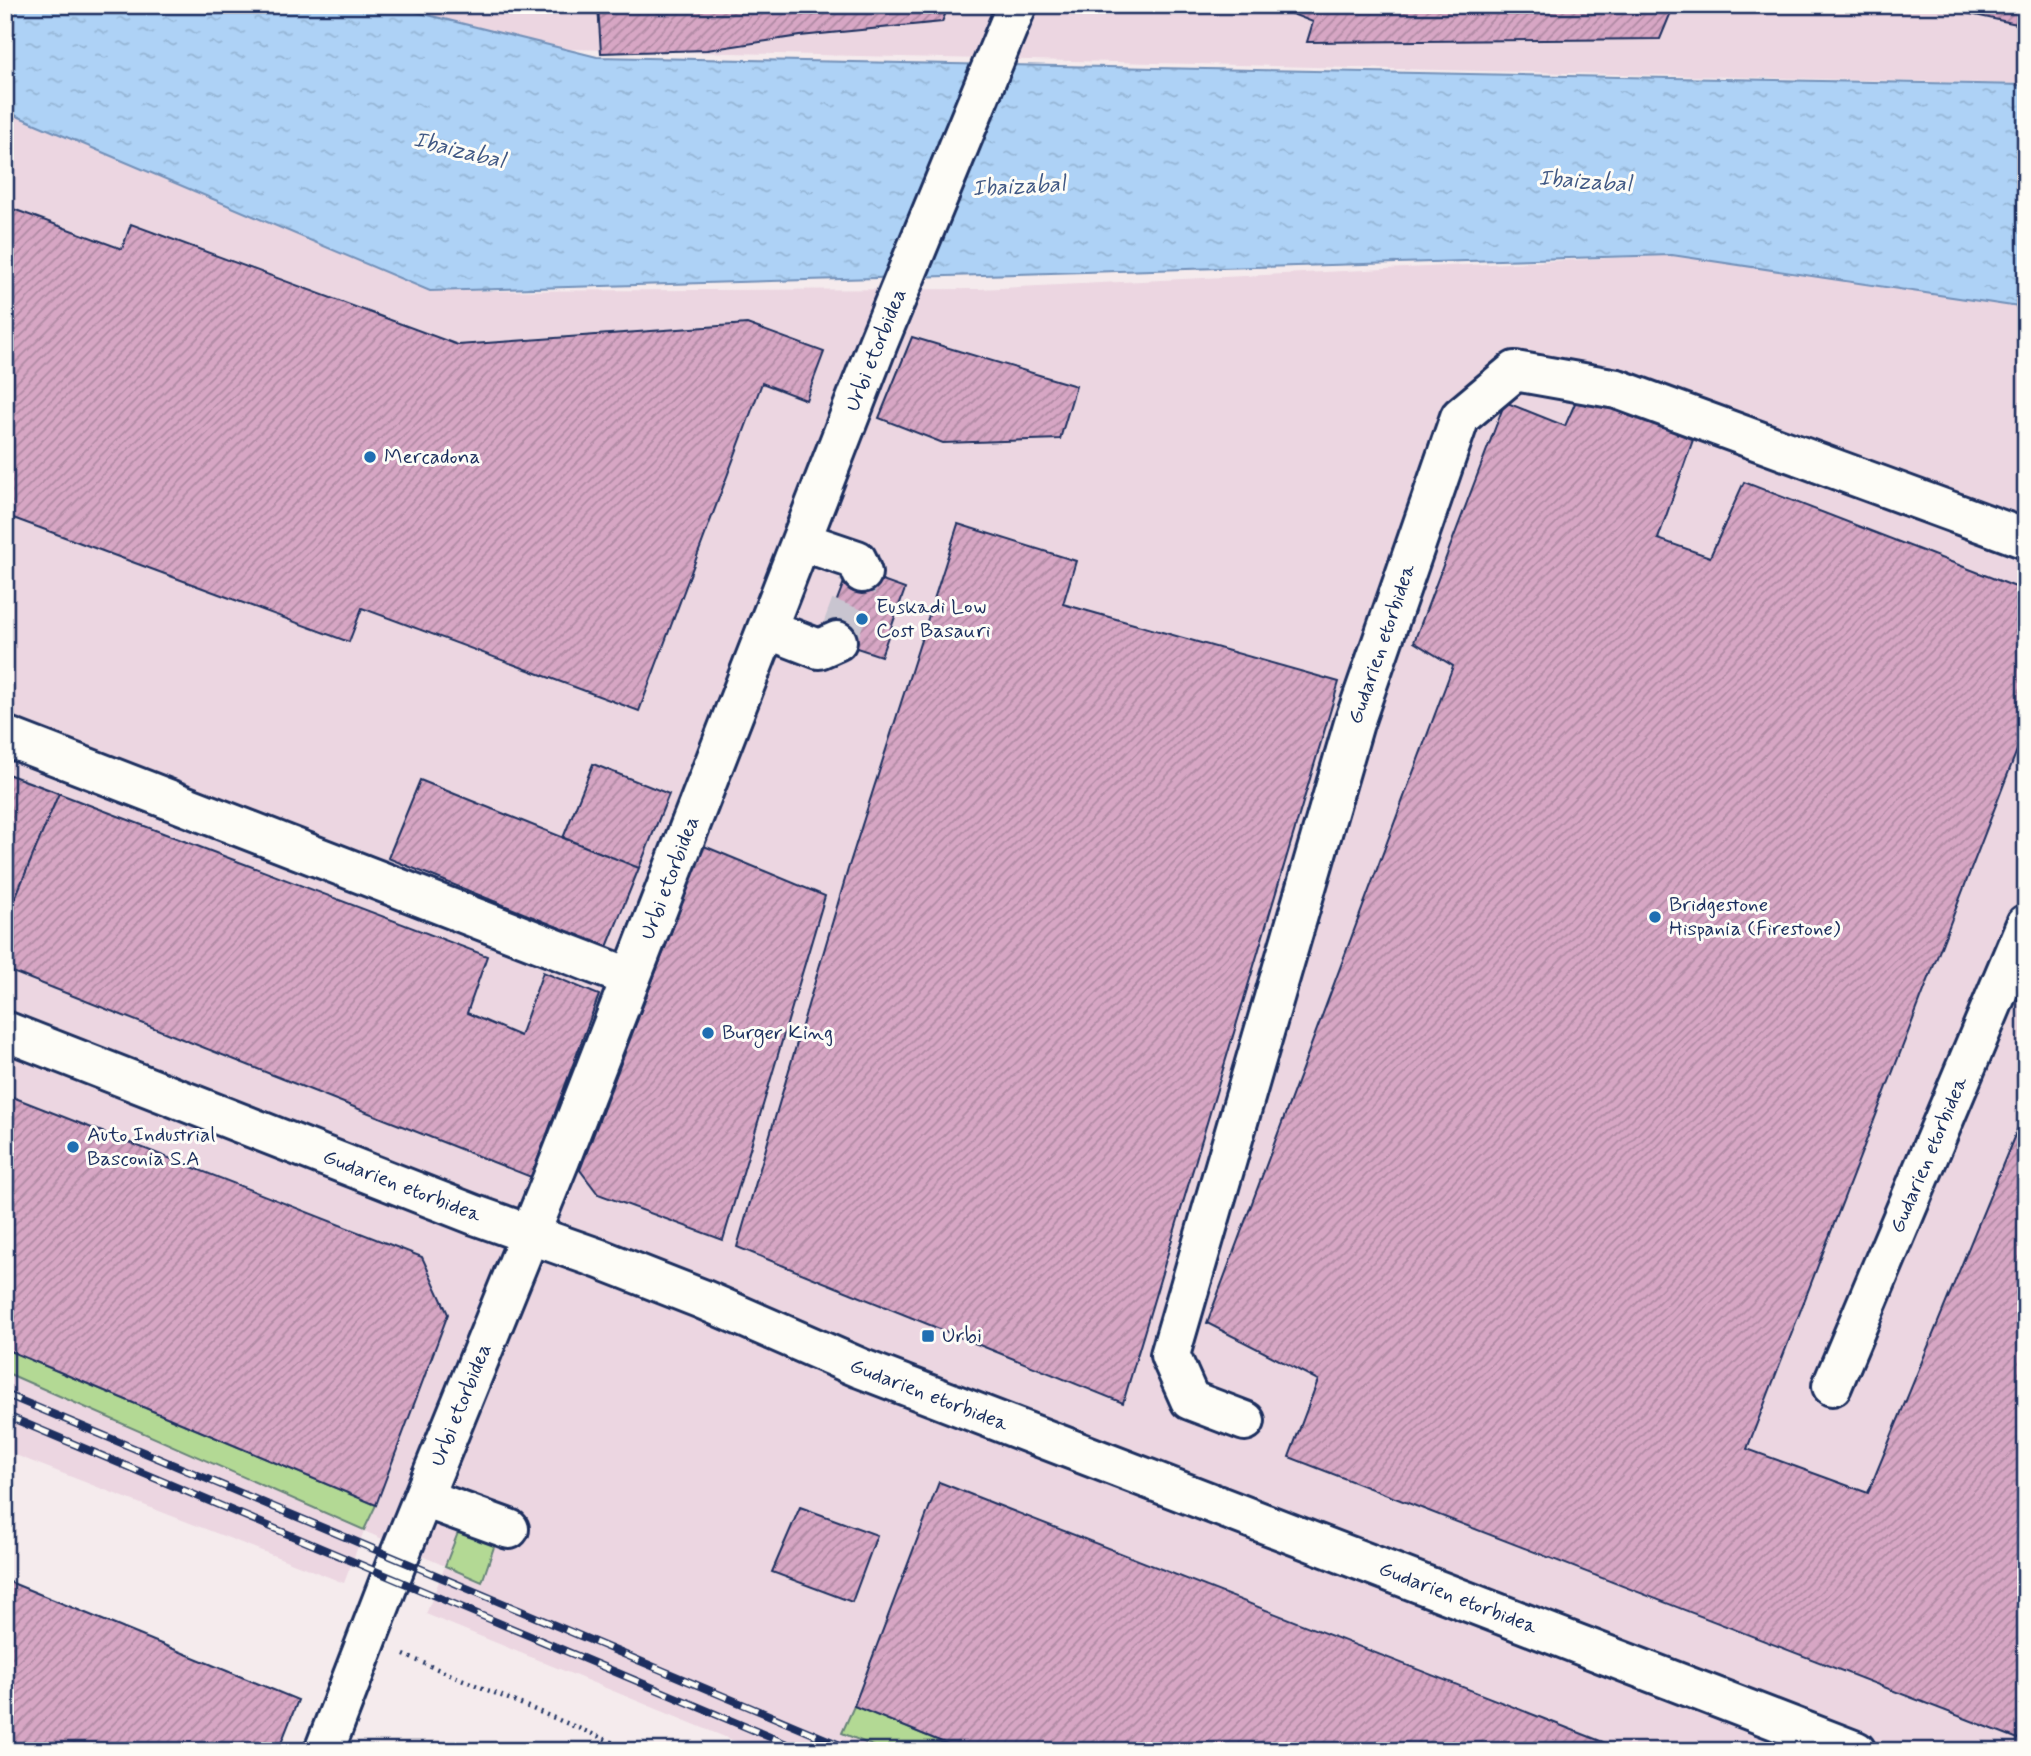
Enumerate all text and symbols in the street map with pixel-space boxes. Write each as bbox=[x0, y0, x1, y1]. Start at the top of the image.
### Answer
water label: Ibaizabal bbox=[410, 125, 509, 177]
water label: Ibaizabal bbox=[1537, 164, 1634, 200]
water label: Ibaizabal bbox=[972, 170, 1068, 204]
street label: Urbi etorbidea bbox=[839, 284, 913, 416]
place label: Mercadona bbox=[384, 443, 480, 471]
marker: Mercadona bbox=[362, 449, 378, 465]
street label: Gudarien etorbidea bbox=[1341, 560, 1423, 728]
place label: Euskadi Low Cost Basauri bbox=[876, 593, 991, 645]
marker: Euskadi Low Cost Basauri bbox=[854, 611, 870, 627]
street label: Urbi etorbidea bbox=[634, 812, 706, 944]
place label: Bridgestone Hispania (Firestone) bbox=[1669, 891, 1841, 943]
marker: Bridgestone Hispania (Firestone) bbox=[1647, 909, 1663, 925]
place label: Burger King bbox=[722, 1019, 833, 1048]
marker: Burger King bbox=[700, 1025, 716, 1041]
street label: Gudarien etorbidea bbox=[1883, 1072, 1975, 1238]
place label: Auto Industrial Basconia S.A bbox=[87, 1121, 215, 1173]
marker: Auto Industrial Basconia S.A bbox=[65, 1139, 81, 1155]
street label: Gudarien etorbidea bbox=[319, 1143, 486, 1229]
place label: Urbi bbox=[942, 1322, 982, 1350]
marker: Urbi bbox=[920, 1328, 936, 1344]
street label: Urbi etorbidea bbox=[424, 1339, 498, 1471]
street label: Gudarien etorbidea bbox=[846, 1352, 1013, 1438]
street label: Gudarien etorbidea bbox=[1375, 1555, 1542, 1641]

